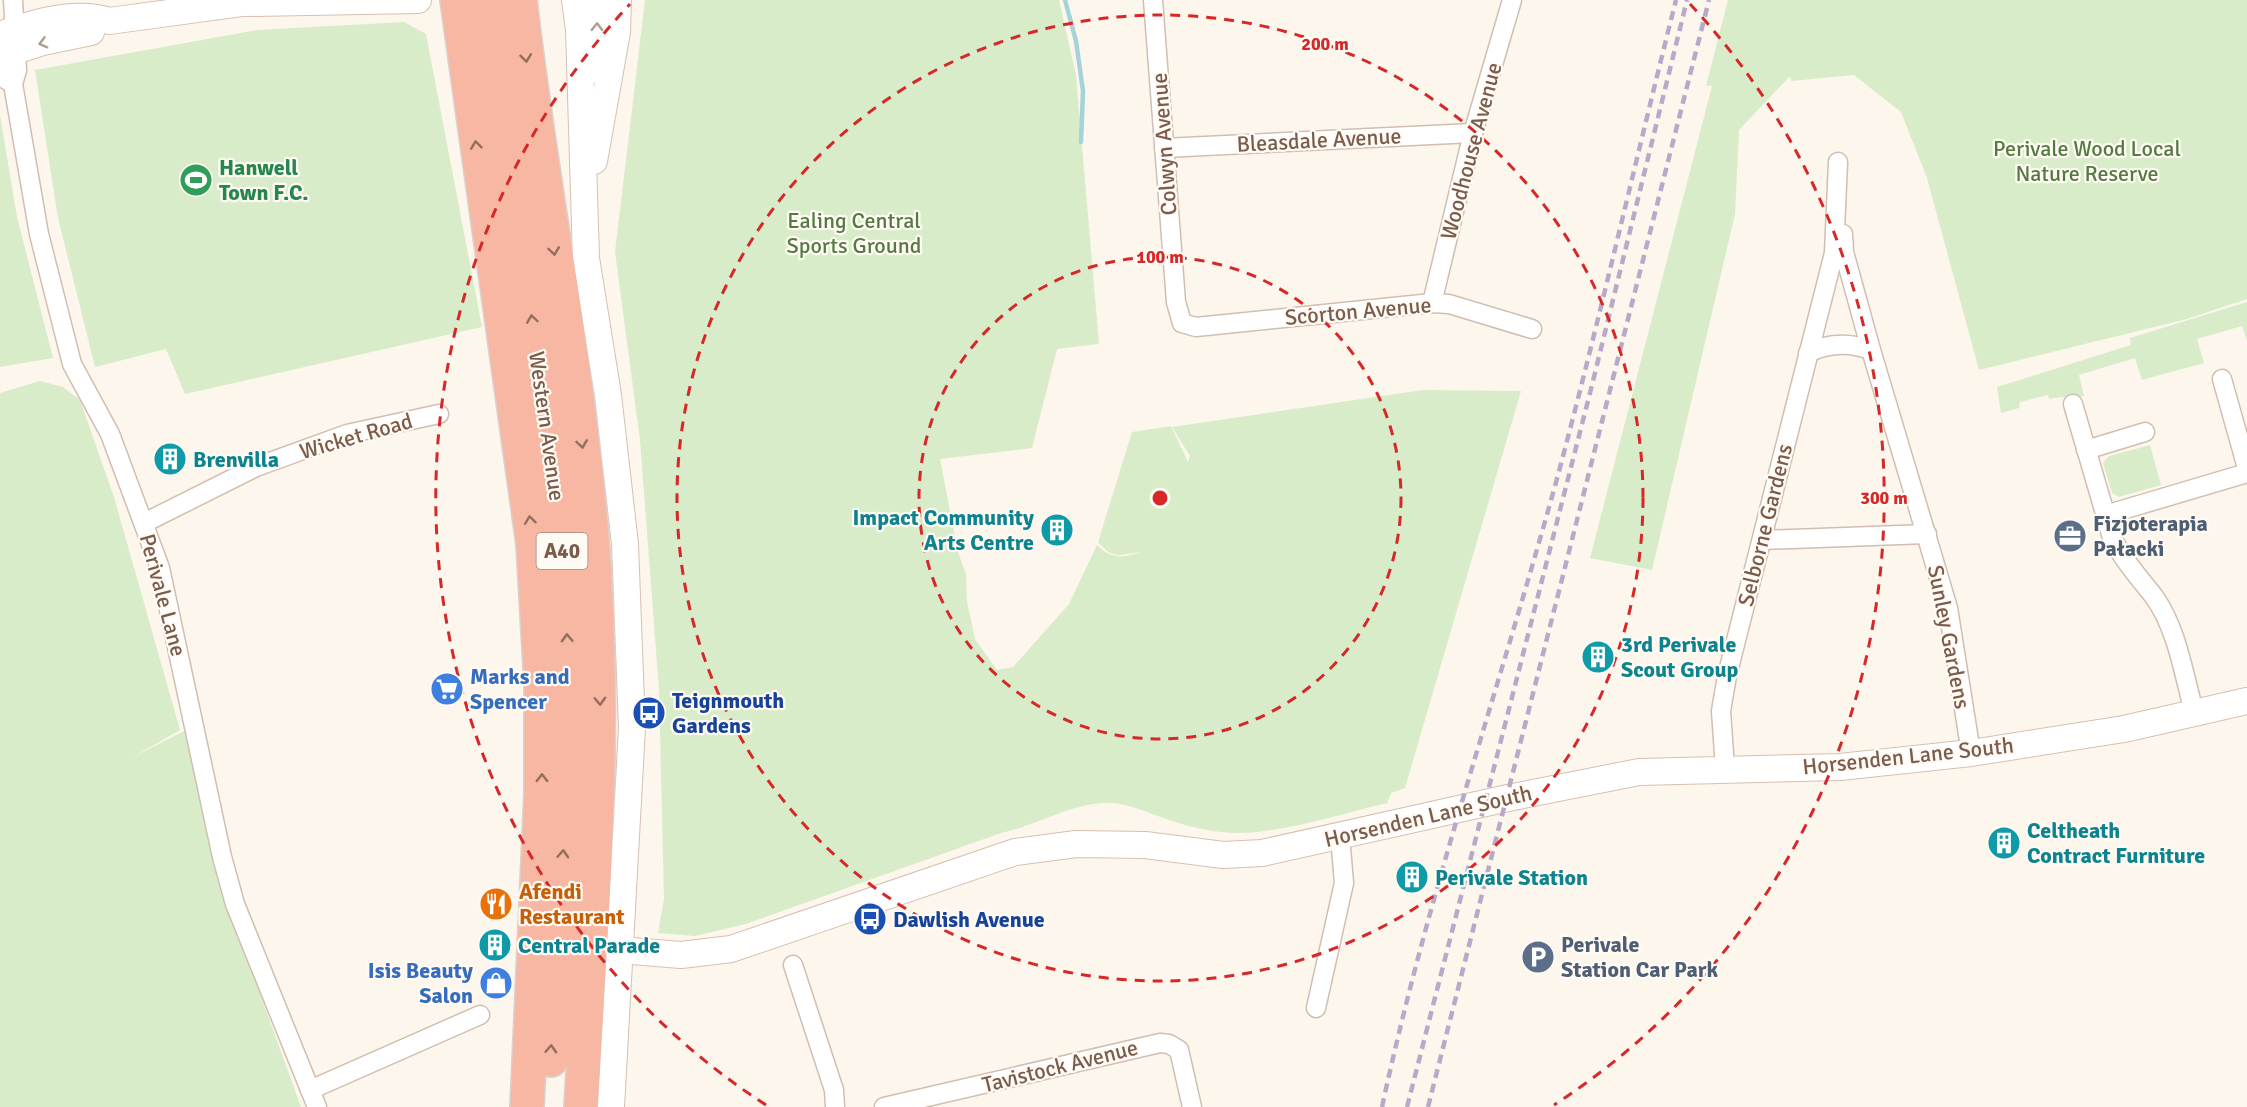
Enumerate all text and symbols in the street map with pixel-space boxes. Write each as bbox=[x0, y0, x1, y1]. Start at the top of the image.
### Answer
one-way arrow bbox=[591, 23, 603, 32]
text: 200 m bbox=[1301, 33, 1349, 55]
one-way arrow bbox=[38, 35, 48, 48]
one-way arrow bbox=[520, 54, 532, 63]
street label: Woodhouse Avenue bbox=[1434, 60, 1508, 242]
street label: Colwyn Avenue bbox=[1146, 72, 1182, 216]
street label: Bleasdale Avenue bbox=[1236, 122, 1402, 158]
park label: Perivale Wood Local Nature Reserve bbox=[1993, 135, 2181, 187]
one-way arrow bbox=[470, 140, 482, 150]
place label: Hanwell Town F.C. bbox=[219, 154, 309, 206]
sports icon: Hanwell Town F.C. bbox=[178, 162, 214, 198]
park label: Ealing Central Sports Ground bbox=[787, 207, 922, 259]
text: 100 m bbox=[1136, 246, 1184, 268]
one-way arrow bbox=[548, 247, 560, 256]
street label: Scorton Avenue bbox=[1284, 291, 1432, 331]
one-way arrow bbox=[527, 315, 539, 324]
street label: Western Avenue bbox=[523, 349, 571, 503]
street label: Wicket Road bbox=[296, 407, 416, 465]
one-way arrow bbox=[575, 440, 587, 449]
building icon: Brenvilla bbox=[152, 441, 188, 477]
street label: Selborne Gardens bbox=[1732, 441, 1798, 609]
place label: Brenvilla bbox=[193, 446, 279, 473]
text: 300 m bbox=[1860, 487, 1908, 509]
centre of rings bbox=[1150, 488, 1170, 508]
place label: Impact Community Arts Centre bbox=[852, 504, 1034, 556]
place label: Fizjoterapia Pałacki bbox=[2093, 510, 2208, 562]
building icon: Impact Community Arts Centre bbox=[1039, 512, 1075, 548]
one-way arrow bbox=[525, 516, 537, 525]
office icon: Fizjoterapia Pałacki bbox=[2052, 518, 2088, 554]
street label: Perivale Lane bbox=[134, 531, 192, 659]
road number: A40 bbox=[536, 533, 588, 569]
street label: Sunley Gardens bbox=[1922, 563, 1976, 711]
place label: 3rd Perivale Scout Group bbox=[1621, 631, 1739, 683]
one-way arrow bbox=[561, 634, 574, 643]
building icon: 3rd Perivale Scout Group bbox=[1580, 639, 1616, 675]
place label: Marks and Spencer bbox=[470, 663, 570, 715]
supermarket icon: Marks and Spencer bbox=[429, 671, 465, 707]
place label: Teignmouth Gardens bbox=[672, 687, 784, 739]
bus stop icon: Teignmouth Gardens bbox=[631, 695, 667, 731]
one-way arrow bbox=[593, 697, 606, 706]
street label: Horsenden Lane South bbox=[1801, 731, 2015, 781]
one-way arrow bbox=[536, 773, 548, 782]
street label: Horsenden Lane South bbox=[1322, 779, 1534, 853]
place label: Celtheath Contract Furniture bbox=[2027, 817, 2205, 869]
building icon: Celtheath Contract Furniture bbox=[1986, 825, 2022, 861]
one-way arrow bbox=[557, 849, 570, 858]
building icon: Perivale Station bbox=[1394, 859, 1430, 895]
place label: Perivale Station bbox=[1435, 864, 1588, 891]
place label: Afendi Restaurant bbox=[519, 878, 625, 930]
restaurant icon: Afendi Restaurant bbox=[478, 886, 514, 922]
bus stop icon: Dawlish Avenue bbox=[852, 901, 888, 937]
place label: Dawlish Avenue bbox=[893, 906, 1045, 933]
building icon: Central Parade bbox=[477, 927, 513, 963]
place label: Perivale Station Car Park bbox=[1561, 931, 1719, 983]
place label: Central Parade bbox=[518, 932, 660, 959]
parking icon: Perivale Station Car Park bbox=[1520, 939, 1556, 975]
place label: Isis Beauty Salon bbox=[368, 957, 473, 1009]
shop icon: Isis Beauty Salon bbox=[478, 965, 514, 1001]
street label: Tavistock Avenue bbox=[979, 1034, 1141, 1098]
one-way arrow bbox=[545, 1044, 558, 1053]

